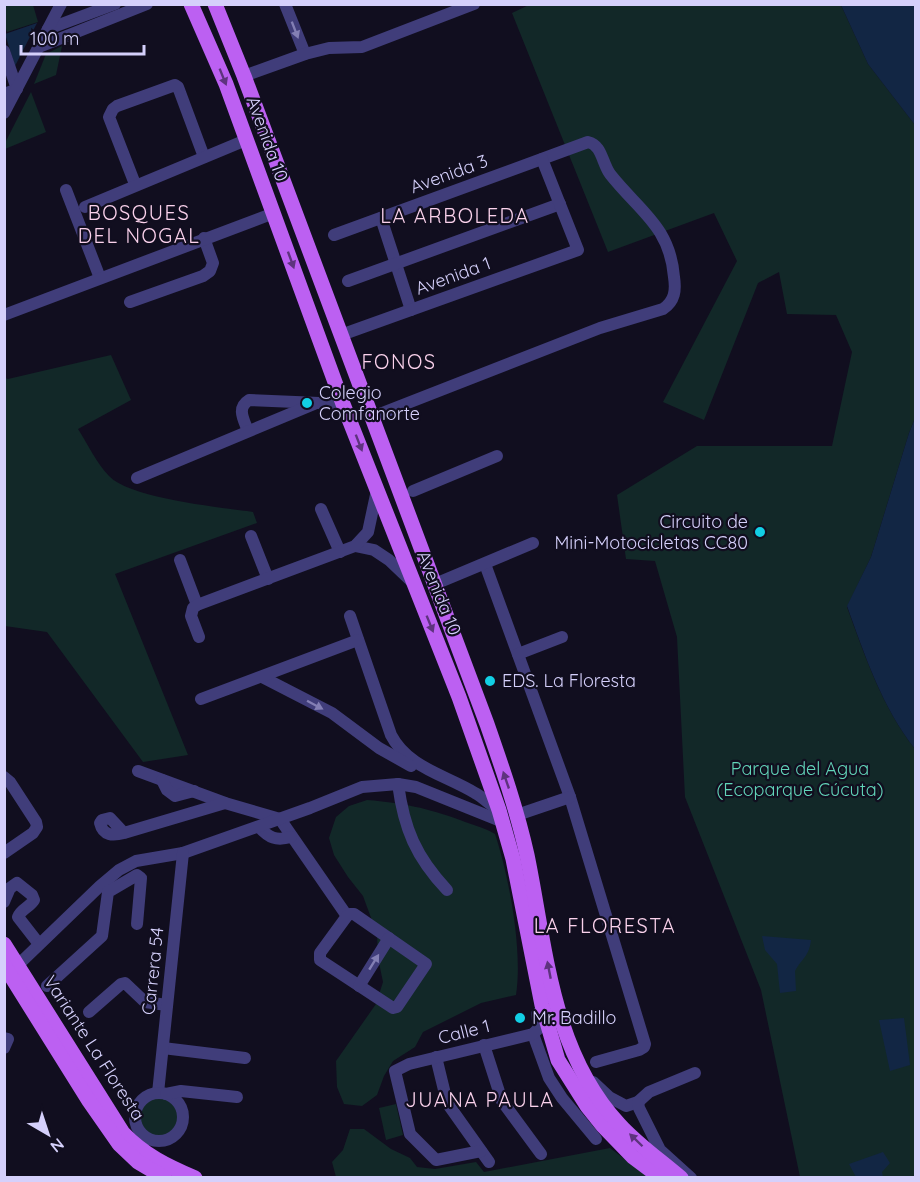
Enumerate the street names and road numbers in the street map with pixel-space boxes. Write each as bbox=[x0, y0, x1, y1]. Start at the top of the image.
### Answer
street label: Avenida 10 bbox=[241, 93, 294, 185]
street label: Avenida 3 bbox=[407, 149, 491, 198]
street label: Avenida 1 bbox=[412, 251, 494, 300]
street label: Avenida 10 bbox=[412, 547, 467, 638]
street label: Carrera 54 bbox=[136, 926, 169, 1016]
street label: Variante La Floresta bbox=[39, 971, 150, 1125]
street label: Calle 1 bbox=[436, 1014, 492, 1049]

